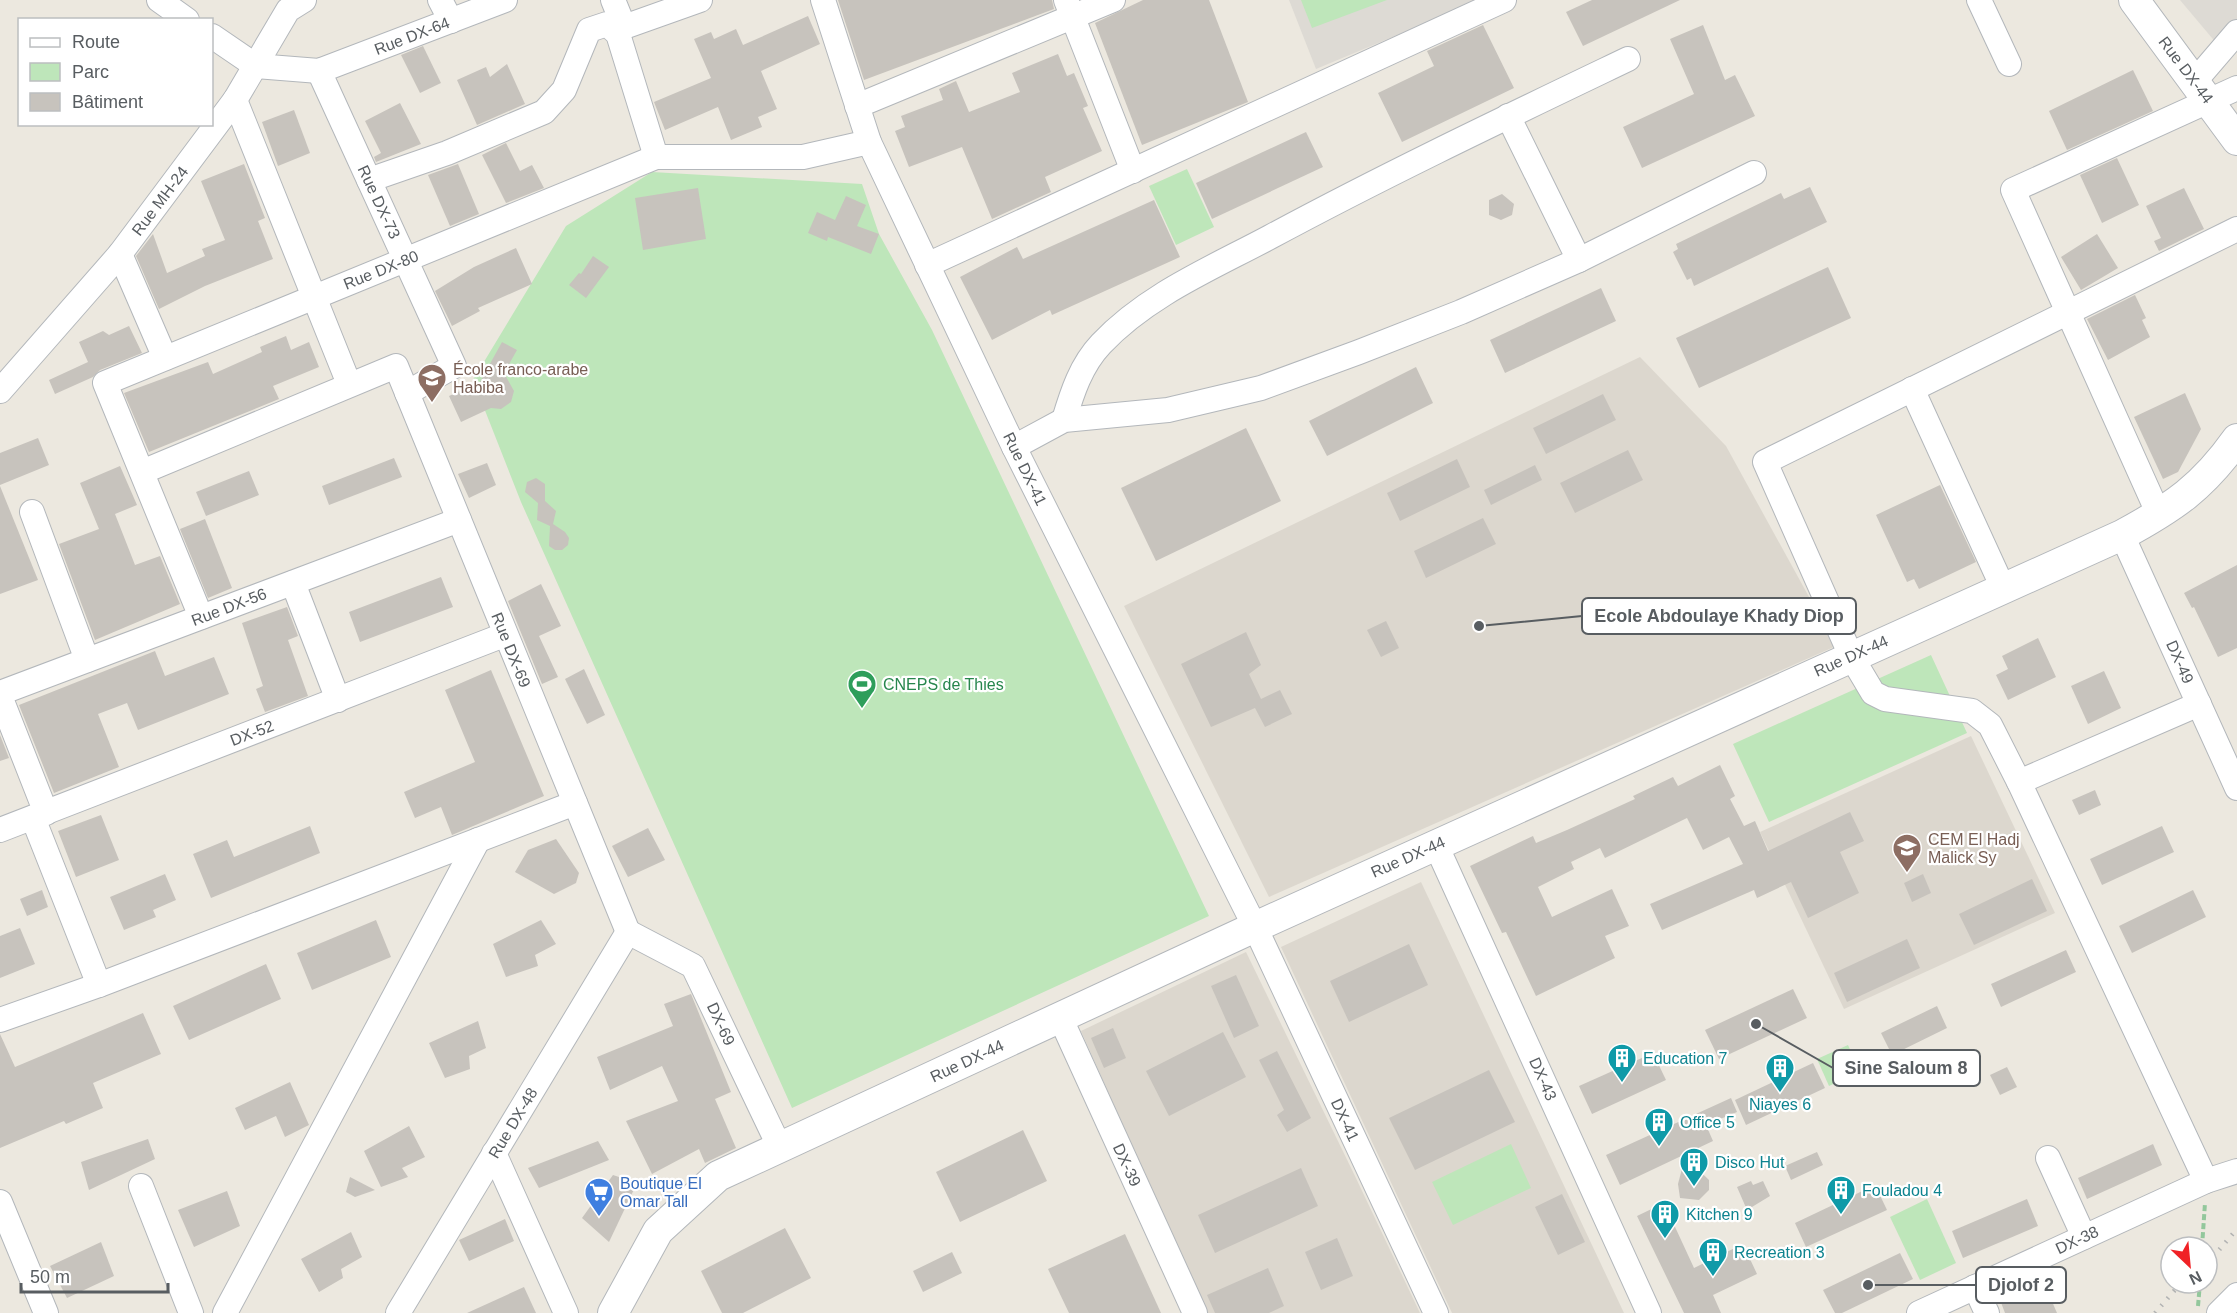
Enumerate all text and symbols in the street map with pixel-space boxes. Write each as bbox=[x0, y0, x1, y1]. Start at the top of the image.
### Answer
street label: Rue DX-64 bbox=[372, 14, 452, 58]
legend bbox=[18, 18, 213, 126]
text: Route bbox=[72, 32, 120, 52]
street label: Rue DX-44 bbox=[2155, 33, 2217, 107]
text: Parc bbox=[72, 62, 109, 82]
text: Bâtiment bbox=[72, 92, 143, 112]
street label: Rue MH-24 bbox=[129, 163, 191, 239]
street label: Rue DX-73 bbox=[355, 163, 403, 242]
street label: Rue DX-80 bbox=[341, 247, 421, 293]
place label: École franco-arabe Habiba bbox=[453, 360, 588, 396]
school or university icon: École franco-arabe Habiba bbox=[416, 362, 448, 404]
street label: Rue DX-41 bbox=[1000, 430, 1050, 508]
street label: Rue DX-56 bbox=[189, 585, 269, 629]
callout: Ecole Abdoulaye Khady Diop bbox=[1582, 598, 1856, 634]
text: Ecole Abdoulaye Khady Diop bbox=[1594, 606, 1844, 626]
street label: Rue DX-69 bbox=[488, 610, 534, 690]
street label: Rue DX-44 bbox=[1811, 632, 1891, 680]
street label: DX-49 bbox=[2163, 638, 2197, 686]
sports icon: CNEPS de Thies bbox=[846, 668, 878, 710]
place label: CNEPS de Thies bbox=[883, 676, 1004, 693]
street label: DX-52 bbox=[228, 717, 276, 749]
place label: CEM El Hadj Malick Sy bbox=[1928, 831, 2020, 866]
school or university icon: CEM El Hadj Malick Sy bbox=[1891, 832, 1923, 874]
street label: Rue DX-44 bbox=[1368, 833, 1448, 881]
street label: DX-69 bbox=[704, 1000, 738, 1048]
street label: Rue DX-44 bbox=[928, 1037, 1007, 1085]
building icon: Education 7 bbox=[1606, 1042, 1638, 1084]
place label: Education 7 bbox=[1643, 1050, 1728, 1067]
callout: Sine Saloum 8 bbox=[1833, 1050, 1980, 1086]
building icon: Niayes 6 bbox=[1764, 1052, 1796, 1094]
street label: DX-43 bbox=[1526, 1055, 1560, 1103]
text: Sine Saloum 8 bbox=[1844, 1058, 1968, 1078]
street label: Rue DX-48 bbox=[485, 1085, 541, 1161]
street label: DX-41 bbox=[1328, 1096, 1362, 1144]
place label: Niayes 6 bbox=[1749, 1096, 1811, 1113]
building icon: Office 5 bbox=[1643, 1106, 1675, 1148]
place label: Office 5 bbox=[1680, 1114, 1735, 1131]
street label: DX-39 bbox=[1110, 1141, 1144, 1189]
building icon: Disco Hut bbox=[1678, 1146, 1710, 1188]
place label: Disco Hut bbox=[1715, 1154, 1785, 1171]
building icon: Fouladou 4 bbox=[1825, 1174, 1857, 1216]
place label: Boutique El Omar Tall bbox=[620, 1175, 702, 1210]
supermarket icon: Boutique El Omar Tall bbox=[583, 1176, 615, 1218]
place label: Fouladou 4 bbox=[1862, 1182, 1942, 1199]
building icon: Kitchen 9 bbox=[1649, 1198, 1681, 1240]
place label: Kitchen 9 bbox=[1686, 1206, 1753, 1223]
street label: DX-38 bbox=[2053, 1223, 2101, 1257]
north arrow bbox=[2159, 1235, 2219, 1295]
building icon: Recreation 3 bbox=[1697, 1236, 1729, 1278]
place label: Recreation 3 bbox=[1734, 1244, 1825, 1261]
scale bar bbox=[21, 1256, 168, 1294]
text: 50 m bbox=[30, 1267, 70, 1287]
callout: Djolof 2 bbox=[1976, 1267, 2066, 1303]
text: N bbox=[2186, 1268, 2204, 1288]
text: Djolof 2 bbox=[1988, 1275, 2054, 1295]

